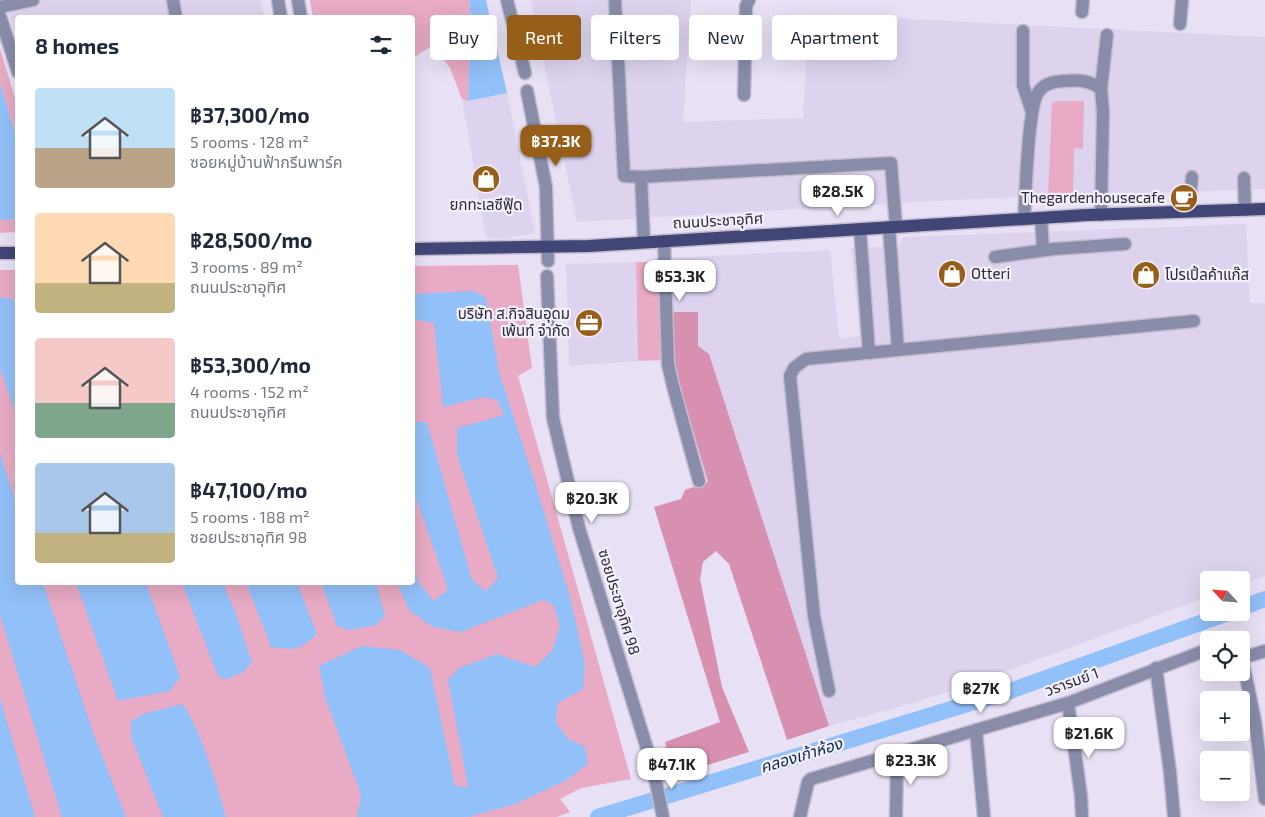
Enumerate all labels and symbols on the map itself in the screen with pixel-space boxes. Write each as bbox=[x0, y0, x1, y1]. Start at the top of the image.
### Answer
pin: ฿37.3K bbox=[515, 124, 597, 167]
shop icon: ยกทะเลซีฟู๊ด bbox=[471, 164, 501, 194]
pin: ฿28.5K bbox=[797, 174, 879, 217]
cafe icon: Thegardenhousecafe bbox=[1169, 183, 1199, 213]
place label: Thegardenhousecafe bbox=[1021, 188, 1165, 206]
place label: ยกทะเลซีฟู๊ด bbox=[450, 195, 522, 214]
street label: ถนนประชาอุทิศ bbox=[672, 209, 764, 232]
shop icon: Otteri bbox=[937, 259, 967, 289]
pin: ฿53.3K bbox=[639, 260, 721, 302]
shop icon: โปรเปิ้ลค้าแก๊ส bbox=[1131, 260, 1161, 290]
place label: Otteri bbox=[971, 264, 1010, 282]
place label: โปรเปิ้ลค้าแก๊ส bbox=[1165, 265, 1250, 283]
place label: บริษัท ส.กิจสินอุดม เพ้นท์ จำกัด bbox=[458, 304, 570, 339]
office icon: บริษัท ส.กิจสินอุดม เพ้นท์ จำกัด bbox=[574, 308, 604, 338]
pin: ฿20.3K bbox=[551, 482, 633, 524]
street label: ซอยประชาอุทิศ 98 bbox=[594, 547, 645, 657]
north arrow bbox=[1200, 571, 1250, 621]
street label: วรารมย์ 1 bbox=[1042, 663, 1101, 699]
pin: ฿27K bbox=[951, 672, 1011, 714]
pin: ฿21.6K bbox=[1048, 716, 1130, 759]
water label: คลองเก้าห้อง bbox=[758, 733, 845, 776]
pin: ฿23.3K bbox=[870, 744, 952, 786]
pin: ฿47.1K bbox=[631, 748, 713, 790]

